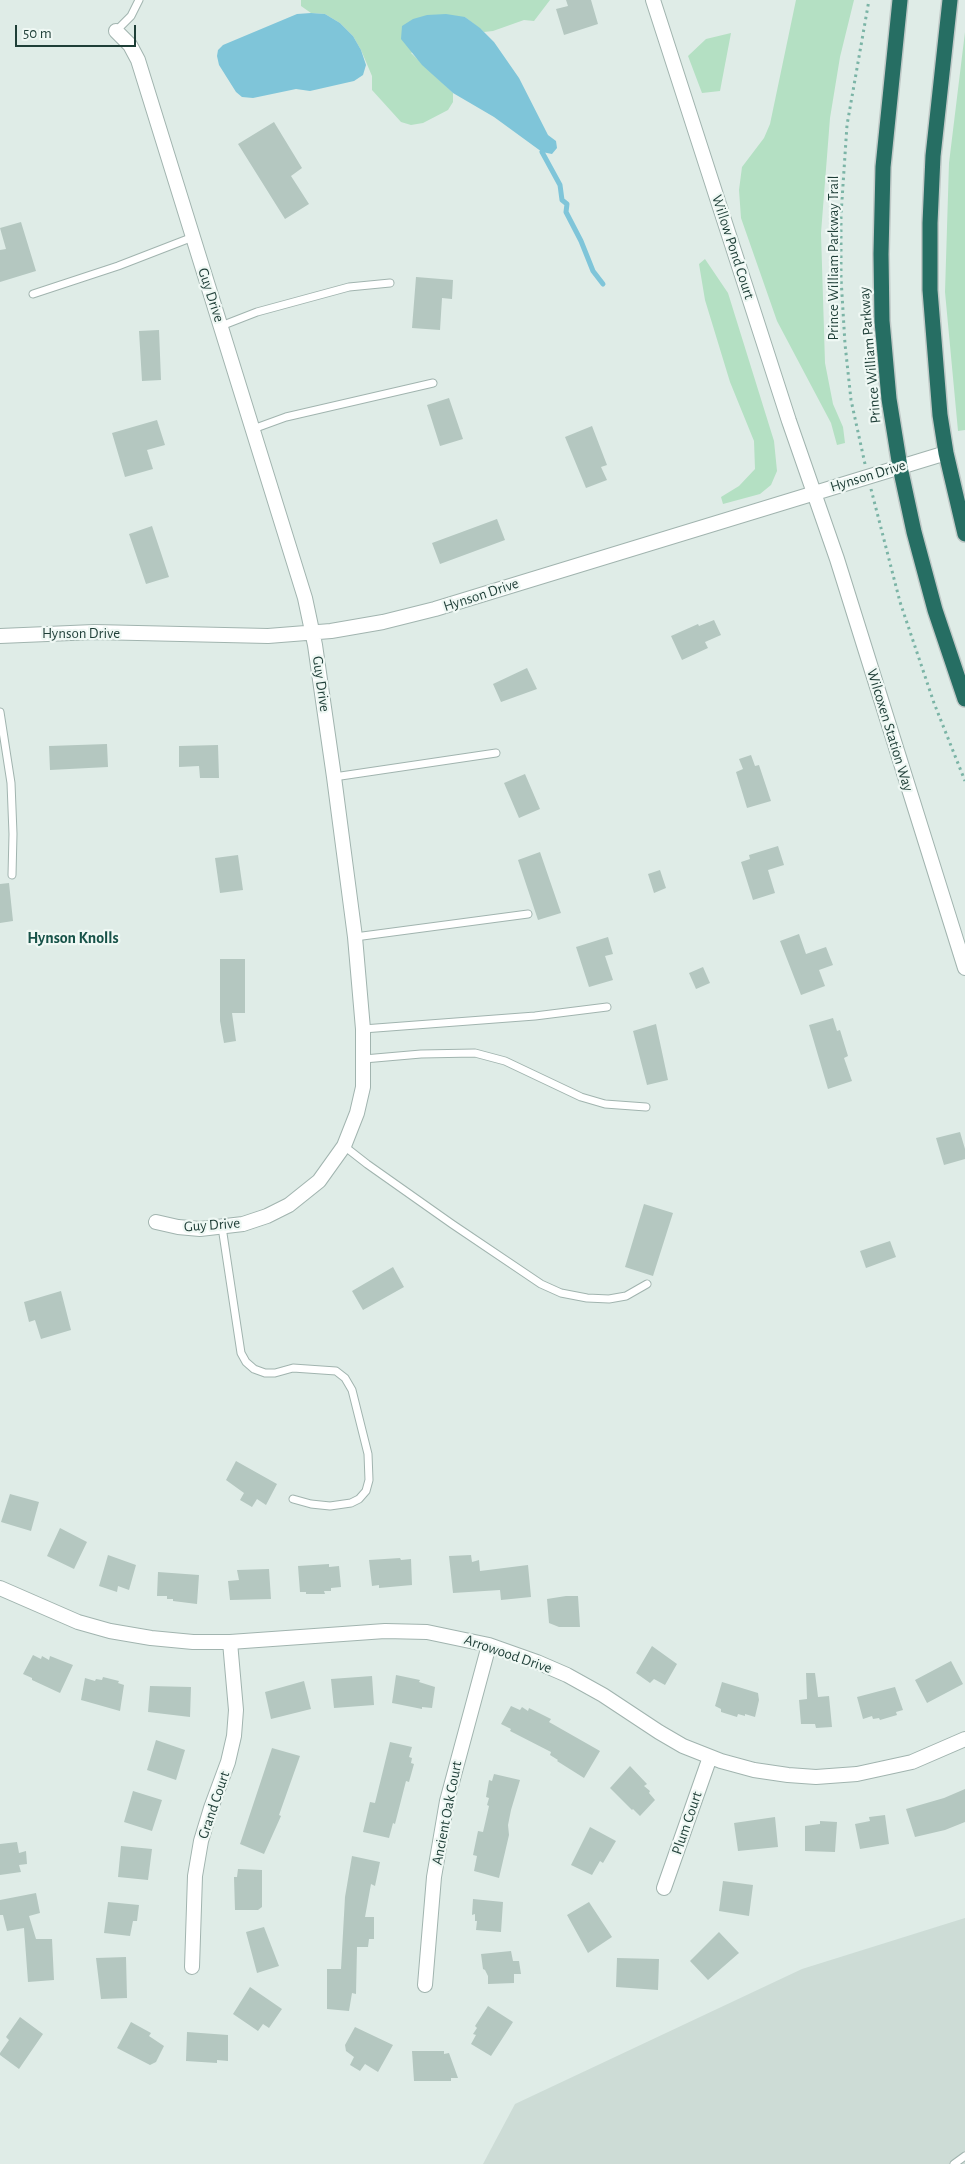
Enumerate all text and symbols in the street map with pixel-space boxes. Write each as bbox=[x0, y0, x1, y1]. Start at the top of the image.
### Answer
scale bar bbox=[18, 15, 139, 47]
text: 50 m bbox=[23, 26, 52, 41]
street label: Prince William Parkway Trail bbox=[824, 175, 842, 341]
street label: Willow Pond Court bbox=[708, 193, 758, 301]
street label: Guy Drive bbox=[194, 265, 228, 325]
street label: Prince William Parkway bbox=[855, 286, 885, 424]
street label: Hynson Drive bbox=[828, 456, 908, 496]
street label: Hynson Drive bbox=[441, 574, 521, 616]
street label: Hynson Drive bbox=[42, 624, 120, 642]
street label: Guy Drive bbox=[308, 655, 334, 713]
street label: Wilcoxen Station Way bbox=[863, 666, 917, 794]
district label: Hynson Knolls bbox=[27, 928, 119, 948]
street label: Guy Drive bbox=[183, 1214, 241, 1236]
street label: Arrowood Drive bbox=[462, 1631, 554, 1677]
street label: Ancient Oak Court bbox=[428, 1760, 466, 1866]
street label: Grand Court bbox=[194, 1769, 234, 1841]
street label: Plum Court bbox=[668, 1789, 706, 1857]

